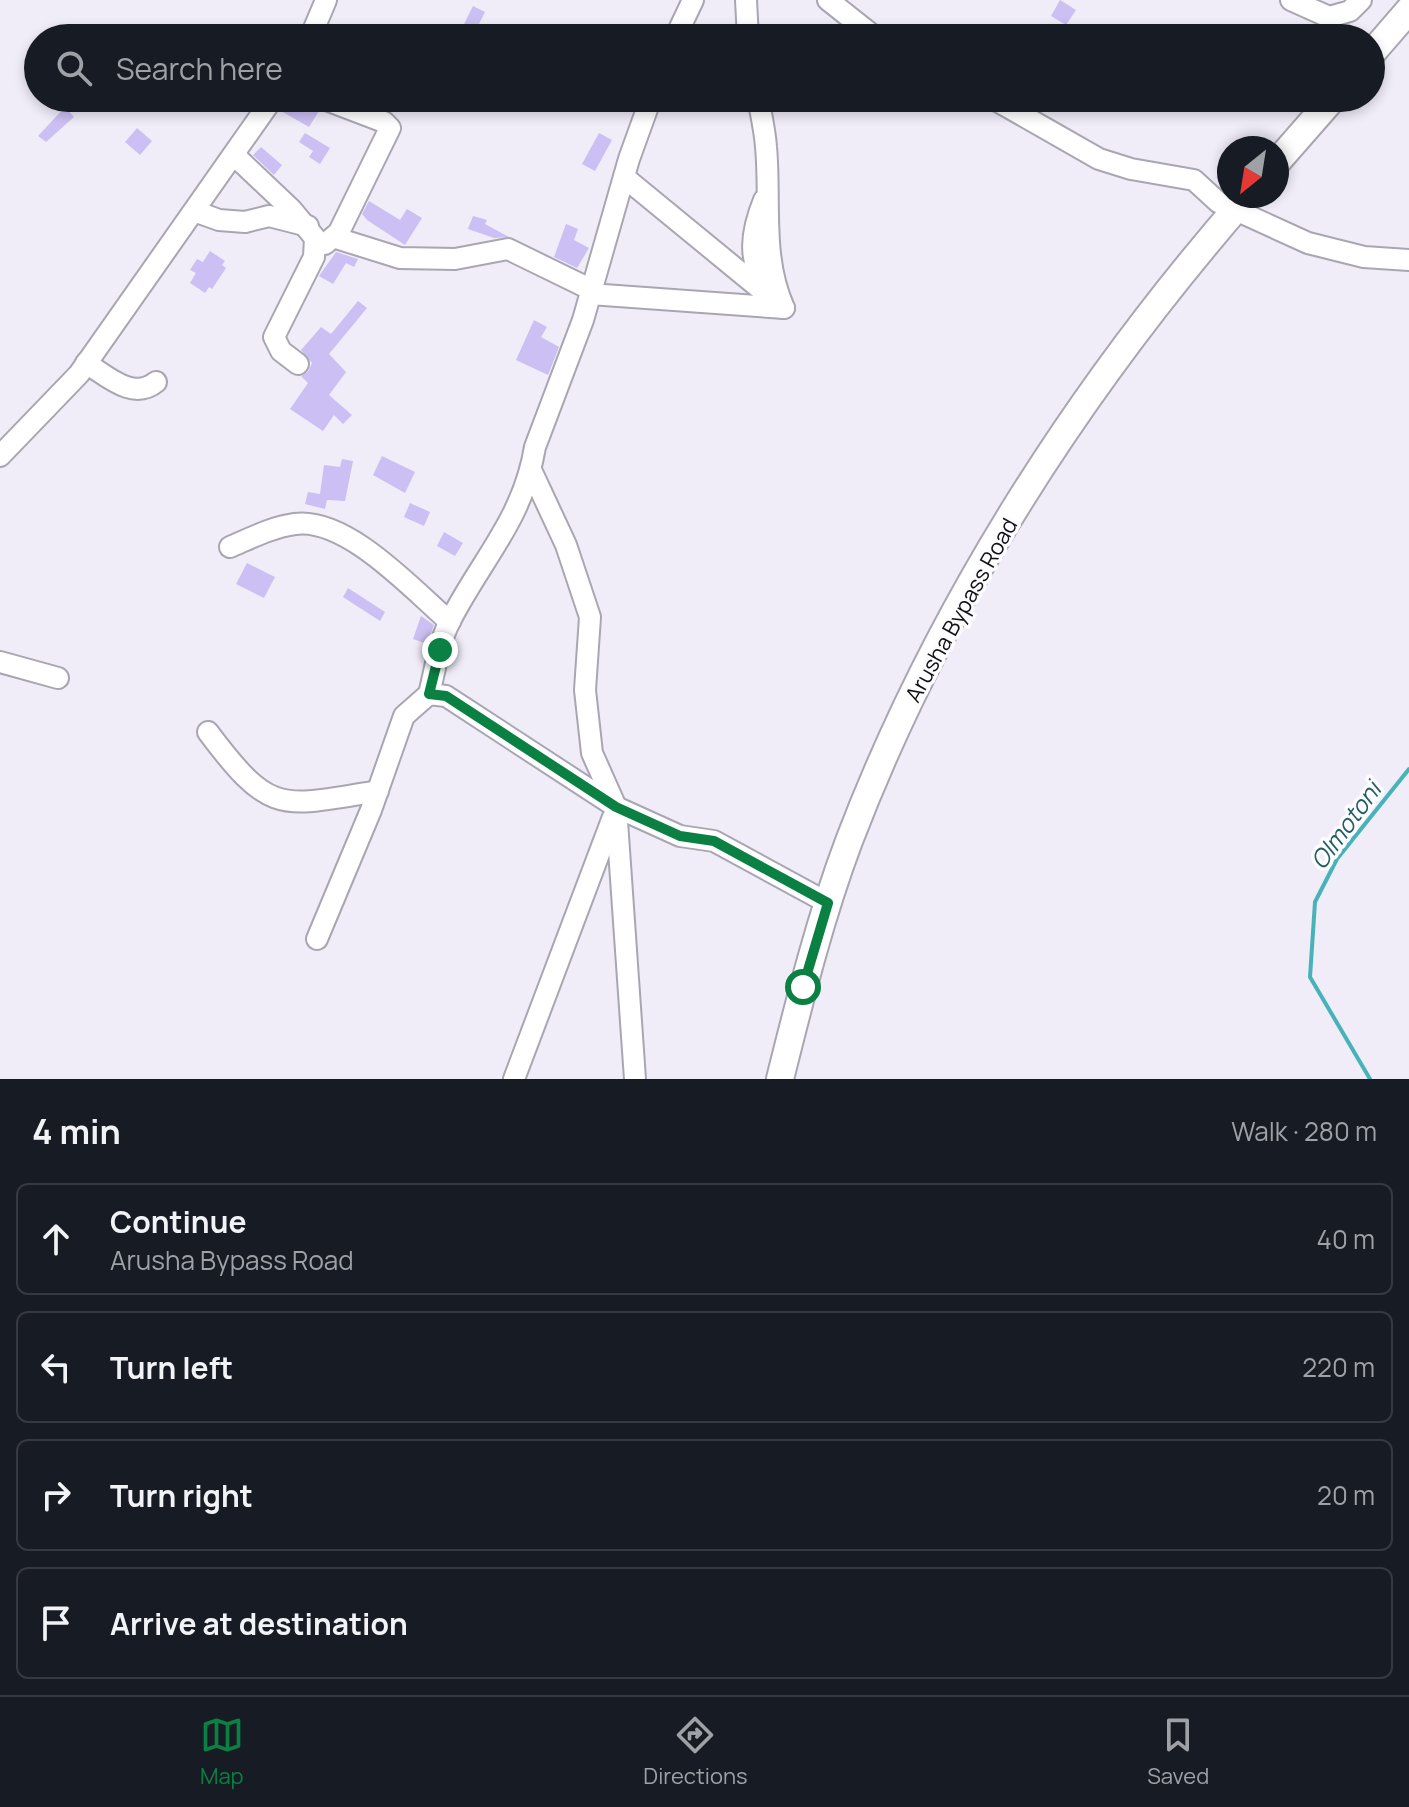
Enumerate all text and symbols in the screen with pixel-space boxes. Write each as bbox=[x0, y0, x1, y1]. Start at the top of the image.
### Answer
search box bbox=[24, 24, 1385, 112]
icon: search bbox=[52, 46, 96, 90]
text: Search here bbox=[116, 48, 283, 89]
north arrow bbox=[1217, 136, 1289, 208]
street label: Arusha Bypass Road bbox=[898, 513, 1024, 707]
route end bbox=[422, 632, 458, 668]
water label: Olmotoni bbox=[1302, 772, 1390, 875]
route start bbox=[785, 969, 821, 1005]
text: 4 min bbox=[32, 1108, 121, 1154]
text: Walk · 280 m bbox=[1231, 1113, 1377, 1149]
text: Continue bbox=[110, 1201, 246, 1242]
icon: ahead bbox=[34, 1217, 78, 1261]
text: 40 m bbox=[1317, 1221, 1375, 1257]
text: Arusha Bypass Road bbox=[110, 1242, 354, 1278]
icon: left bbox=[34, 1345, 78, 1389]
text: Turn left bbox=[110, 1347, 233, 1388]
text: 220 m bbox=[1302, 1349, 1375, 1385]
icon: right bbox=[34, 1473, 78, 1517]
text: Turn right bbox=[110, 1475, 253, 1516]
text: 20 m bbox=[1317, 1477, 1375, 1513]
icon: arrive bbox=[34, 1601, 78, 1645]
text: Arrive at destination bbox=[110, 1603, 408, 1644]
tab: Map bbox=[200, 1713, 244, 1791]
tab: Directions bbox=[643, 1713, 748, 1791]
tab: Saved bbox=[1147, 1713, 1209, 1791]

